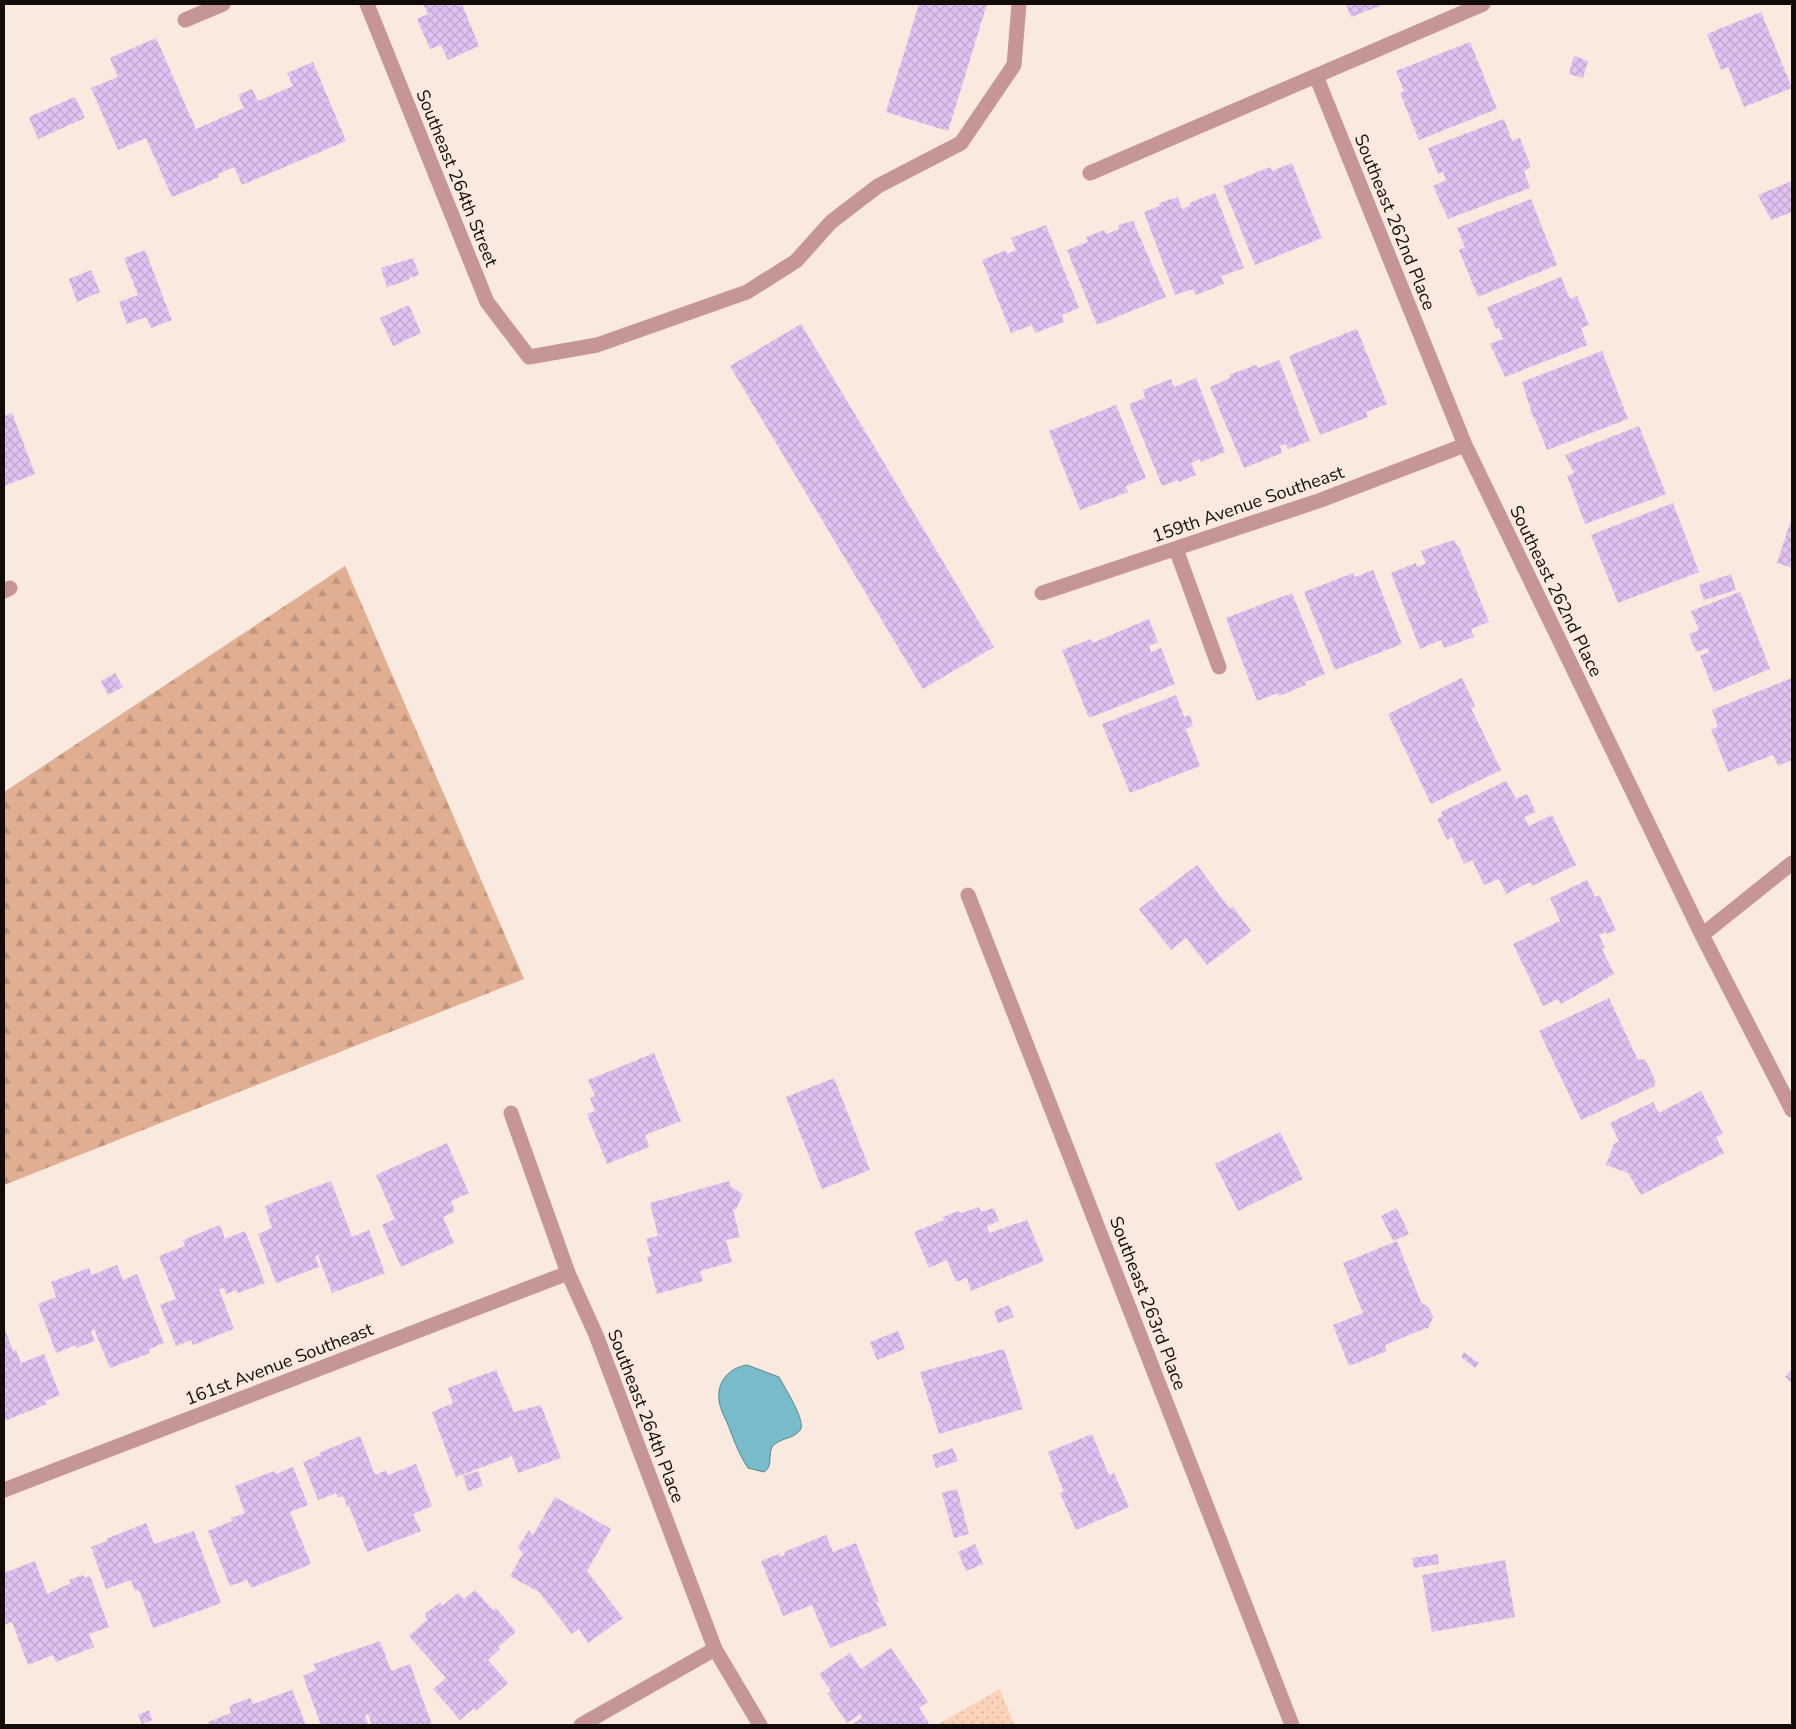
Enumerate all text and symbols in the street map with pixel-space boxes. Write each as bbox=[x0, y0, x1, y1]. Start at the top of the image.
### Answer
street label: Southeast 264th Street bbox=[410, 86, 504, 271]
street label: Southeast 262nd Place bbox=[1349, 130, 1441, 314]
street label: 159th Avenue Southeast bbox=[1149, 460, 1348, 548]
street label: Southeast 262nd Place bbox=[1504, 501, 1608, 681]
street label: Southeast 263rd Place bbox=[1104, 1213, 1192, 1393]
street label: 161st Avenue Southeast bbox=[182, 1317, 377, 1411]
street label: Southeast 264th Place bbox=[602, 1326, 690, 1506]

